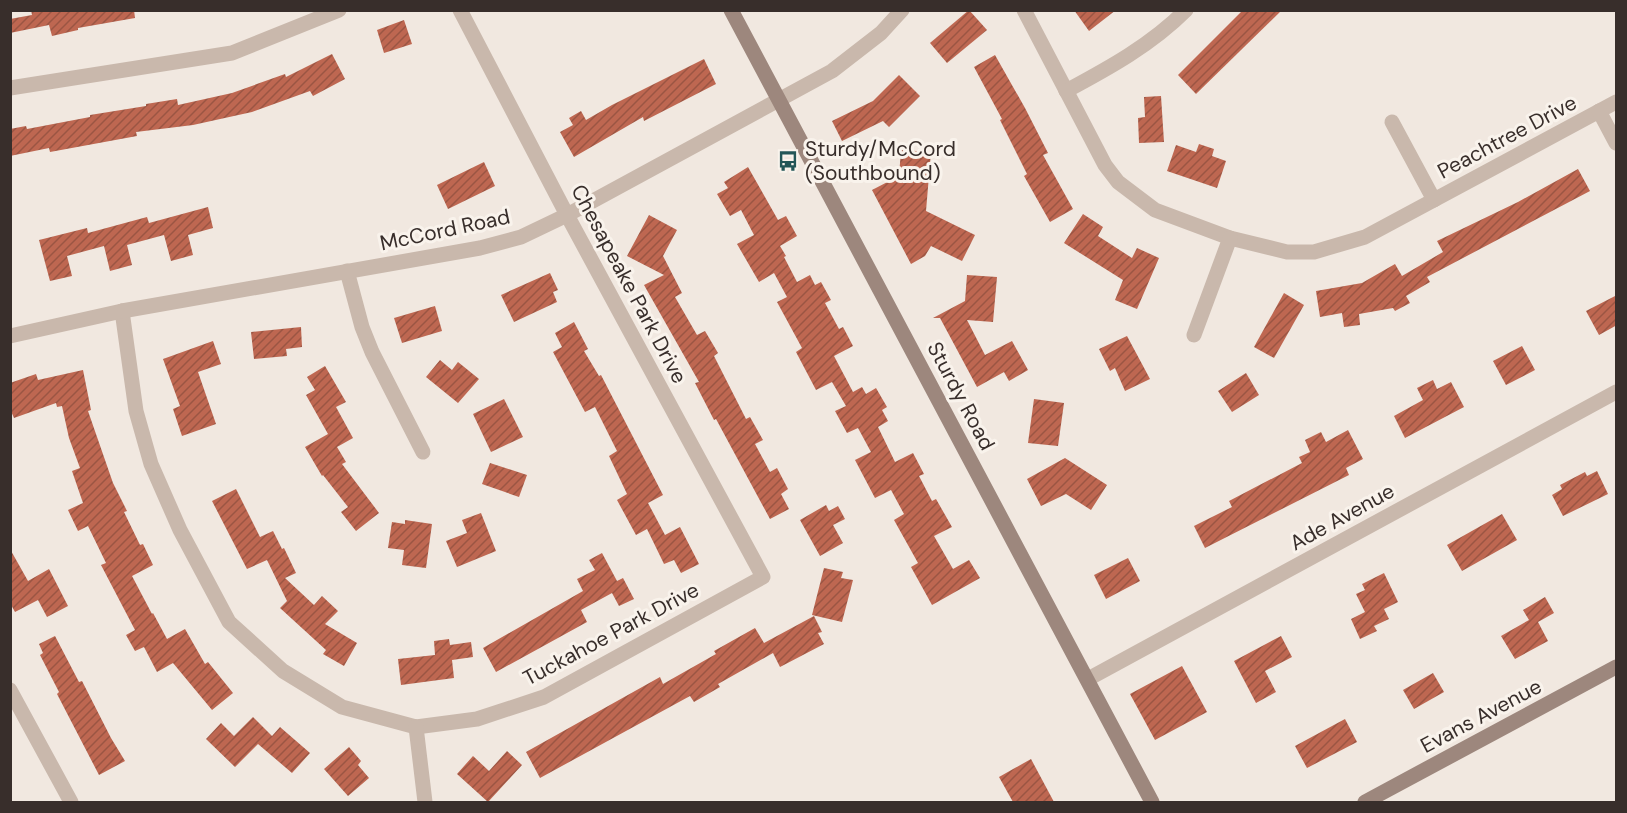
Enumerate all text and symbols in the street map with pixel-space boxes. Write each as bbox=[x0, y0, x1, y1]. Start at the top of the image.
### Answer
street label: Peachtree Drive bbox=[1433, 89, 1582, 185]
place label: Sturdy/McCord (Southbound) bbox=[805, 135, 956, 187]
bus stop icon: Sturdy/McCord (Southbound) bbox=[776, 149, 800, 173]
street label: Chesapeake Park Drive bbox=[565, 180, 693, 388]
street label: McCord Road bbox=[377, 203, 513, 257]
street label: Sturdy Road bbox=[921, 337, 1001, 455]
street label: Ade Avenue bbox=[1285, 477, 1399, 557]
street label: Tuckahoe Park Drive bbox=[518, 576, 704, 692]
street label: Evans Avenue bbox=[1416, 672, 1547, 760]

